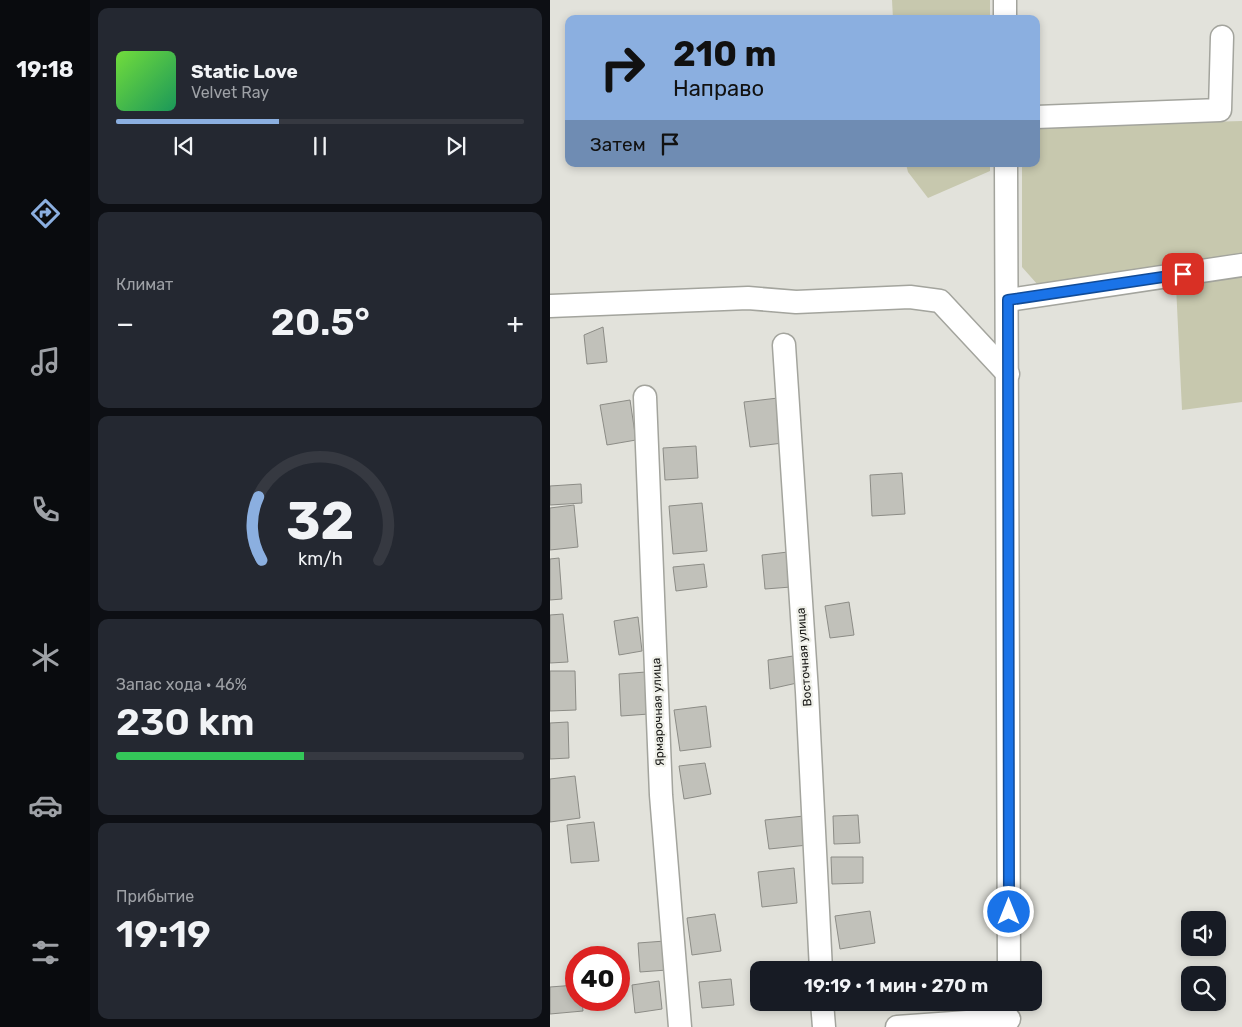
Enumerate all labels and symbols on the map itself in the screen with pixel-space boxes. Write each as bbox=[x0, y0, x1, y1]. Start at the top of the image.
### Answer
pin bbox=[1162, 253, 1204, 295]
street label: Восточная улица bbox=[794, 607, 814, 707]
street label: Ярмарочная улица bbox=[649, 658, 667, 766]
position arrow bbox=[982, 885, 1034, 937]
speed limit sign: 40 bbox=[565, 946, 630, 1011]

